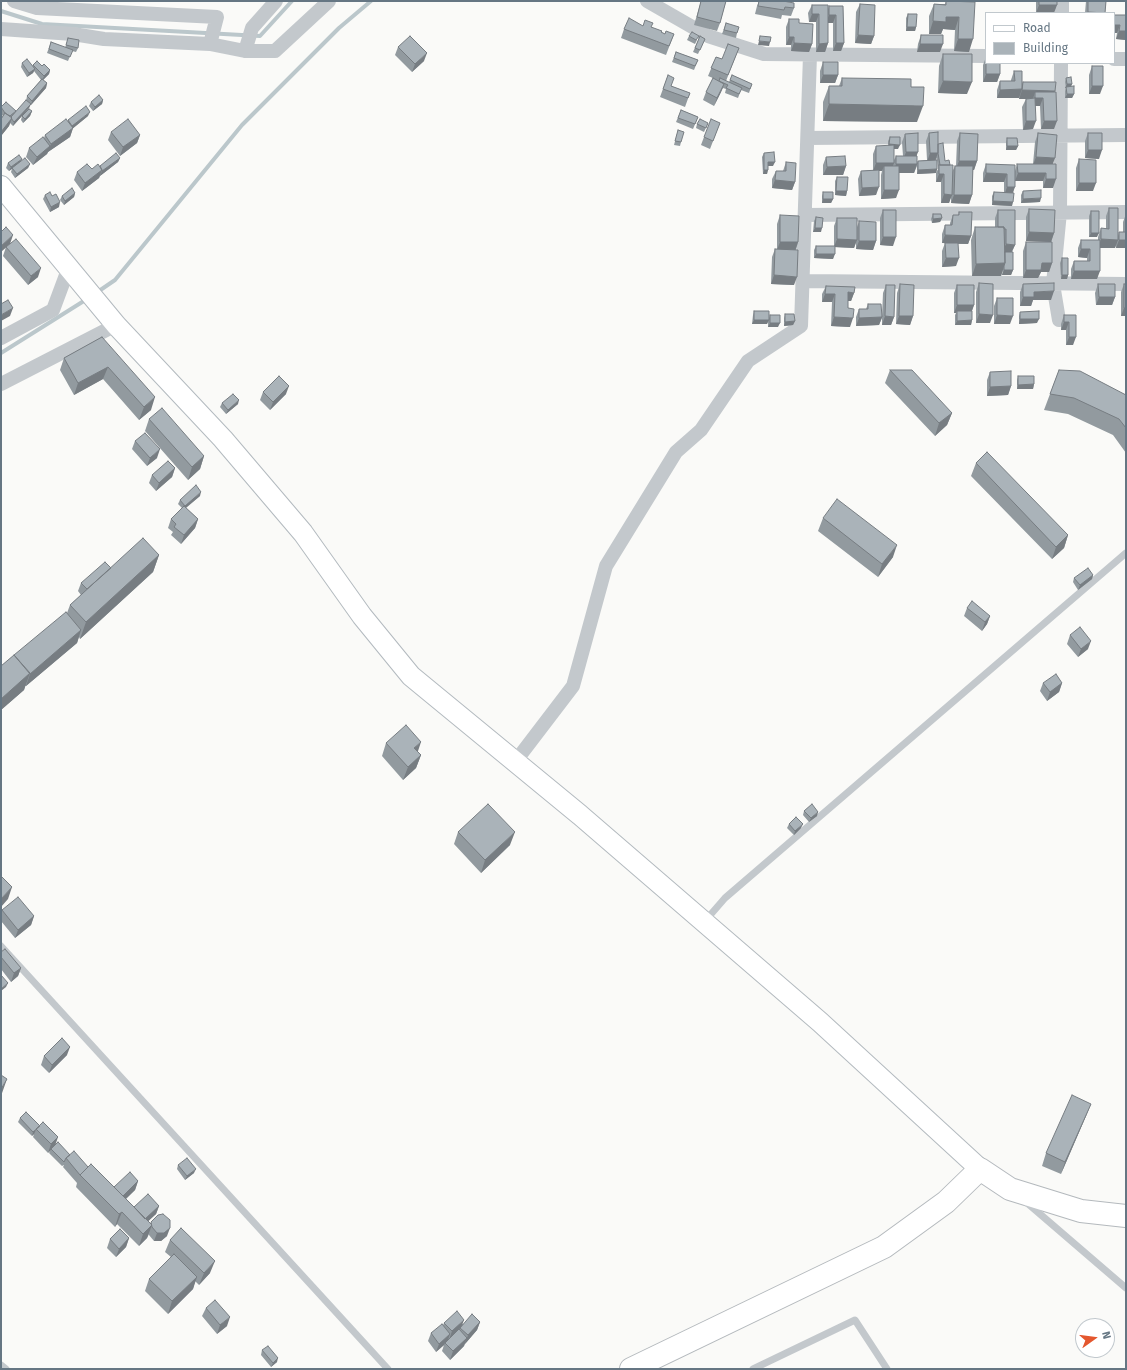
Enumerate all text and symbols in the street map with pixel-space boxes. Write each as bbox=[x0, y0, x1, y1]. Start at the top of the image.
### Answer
legend bbox=[985, 12, 1115, 64]
text: Road bbox=[1023, 21, 1051, 35]
text: Building bbox=[1023, 41, 1068, 55]
north arrow bbox=[1075, 1318, 1115, 1358]
text: N bbox=[1099, 1330, 1113, 1340]

